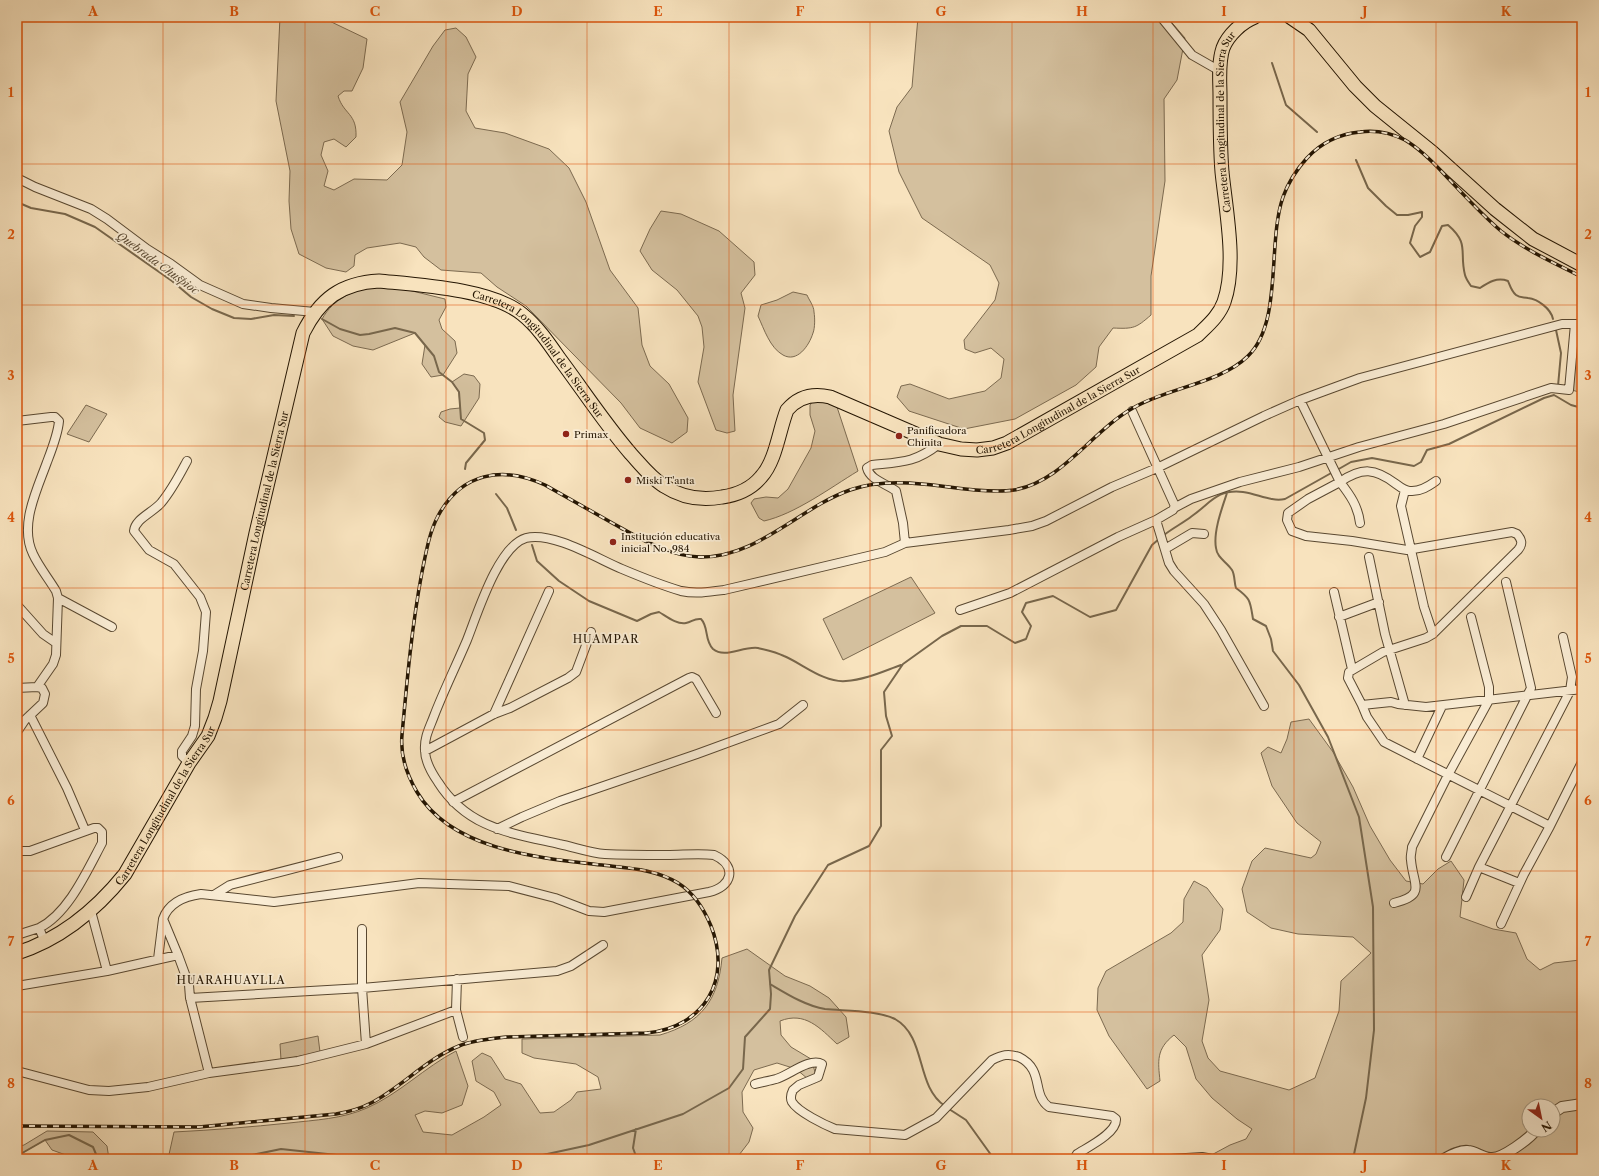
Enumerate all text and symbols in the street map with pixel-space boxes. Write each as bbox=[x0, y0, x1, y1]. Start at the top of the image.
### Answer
text: A bbox=[87, 3, 99, 19]
text: B bbox=[229, 3, 239, 19]
text: C bbox=[370, 3, 380, 19]
text: D bbox=[511, 3, 523, 19]
text: E bbox=[653, 3, 663, 19]
text: F bbox=[796, 3, 805, 19]
text: G bbox=[935, 3, 947, 19]
text: H bbox=[1076, 3, 1088, 19]
text: I bbox=[1221, 3, 1227, 19]
text: J bbox=[1360, 3, 1368, 19]
text: K bbox=[1501, 3, 1512, 19]
street label: Carretera Longitudinal de la Sierra Sur bbox=[1213, 28, 1238, 214]
text: 1 bbox=[8, 84, 14, 100]
text: 1 bbox=[1585, 84, 1591, 100]
text: 2 bbox=[7, 226, 15, 242]
text: 2 bbox=[1584, 226, 1592, 242]
water label: Quebrada Chuspioc bbox=[114, 229, 202, 298]
street label: Carretera Longitudinal de la Sierra Sur bbox=[471, 287, 607, 421]
street label: Carretera Longitudinal de la Sierra Sur bbox=[975, 362, 1143, 457]
text: 3 bbox=[7, 367, 15, 383]
text: 3 bbox=[1584, 367, 1592, 383]
street label: Carretera Longitudinal de la Sierra Sur bbox=[237, 409, 291, 592]
place label: Panificadora Chinita bbox=[907, 424, 967, 449]
place label: Primax bbox=[574, 428, 608, 441]
marker: Primax bbox=[561, 429, 571, 439]
marker: Panificadora Chinita bbox=[894, 431, 904, 441]
place label: Miski T'anta bbox=[636, 474, 695, 487]
marker: Miski T'anta bbox=[623, 475, 633, 485]
text: 4 bbox=[7, 509, 15, 525]
text: 4 bbox=[1584, 509, 1592, 525]
place label: Institución educativa inicial No. 984 bbox=[621, 530, 721, 555]
marker: Institución educativa inicial No. 984 bbox=[608, 537, 618, 547]
district label: HUAMPAR bbox=[573, 632, 639, 646]
text: 5 bbox=[7, 650, 15, 666]
text: 5 bbox=[1584, 650, 1592, 666]
street label: Carretera Longitudinal de la Sierra Sur bbox=[112, 724, 218, 888]
text: 6 bbox=[7, 792, 15, 808]
text: 6 bbox=[1584, 792, 1592, 808]
text: 7 bbox=[8, 933, 15, 949]
text: 7 bbox=[1585, 933, 1592, 949]
district label: HUARAHUAYLLA bbox=[176, 973, 286, 987]
text: 8 bbox=[7, 1075, 15, 1091]
text: 8 bbox=[1584, 1075, 1592, 1091]
north arrow bbox=[1521, 1098, 1561, 1138]
text: N bbox=[1538, 1118, 1554, 1135]
text: A bbox=[87, 1157, 99, 1173]
text: B bbox=[229, 1157, 239, 1173]
text: C bbox=[370, 1157, 380, 1173]
text: D bbox=[511, 1157, 523, 1173]
text: E bbox=[653, 1157, 663, 1173]
text: F bbox=[796, 1157, 805, 1173]
text: G bbox=[935, 1157, 947, 1173]
text: H bbox=[1076, 1157, 1088, 1173]
text: I bbox=[1221, 1157, 1227, 1173]
text: J bbox=[1360, 1157, 1368, 1173]
text: K bbox=[1501, 1157, 1512, 1173]

